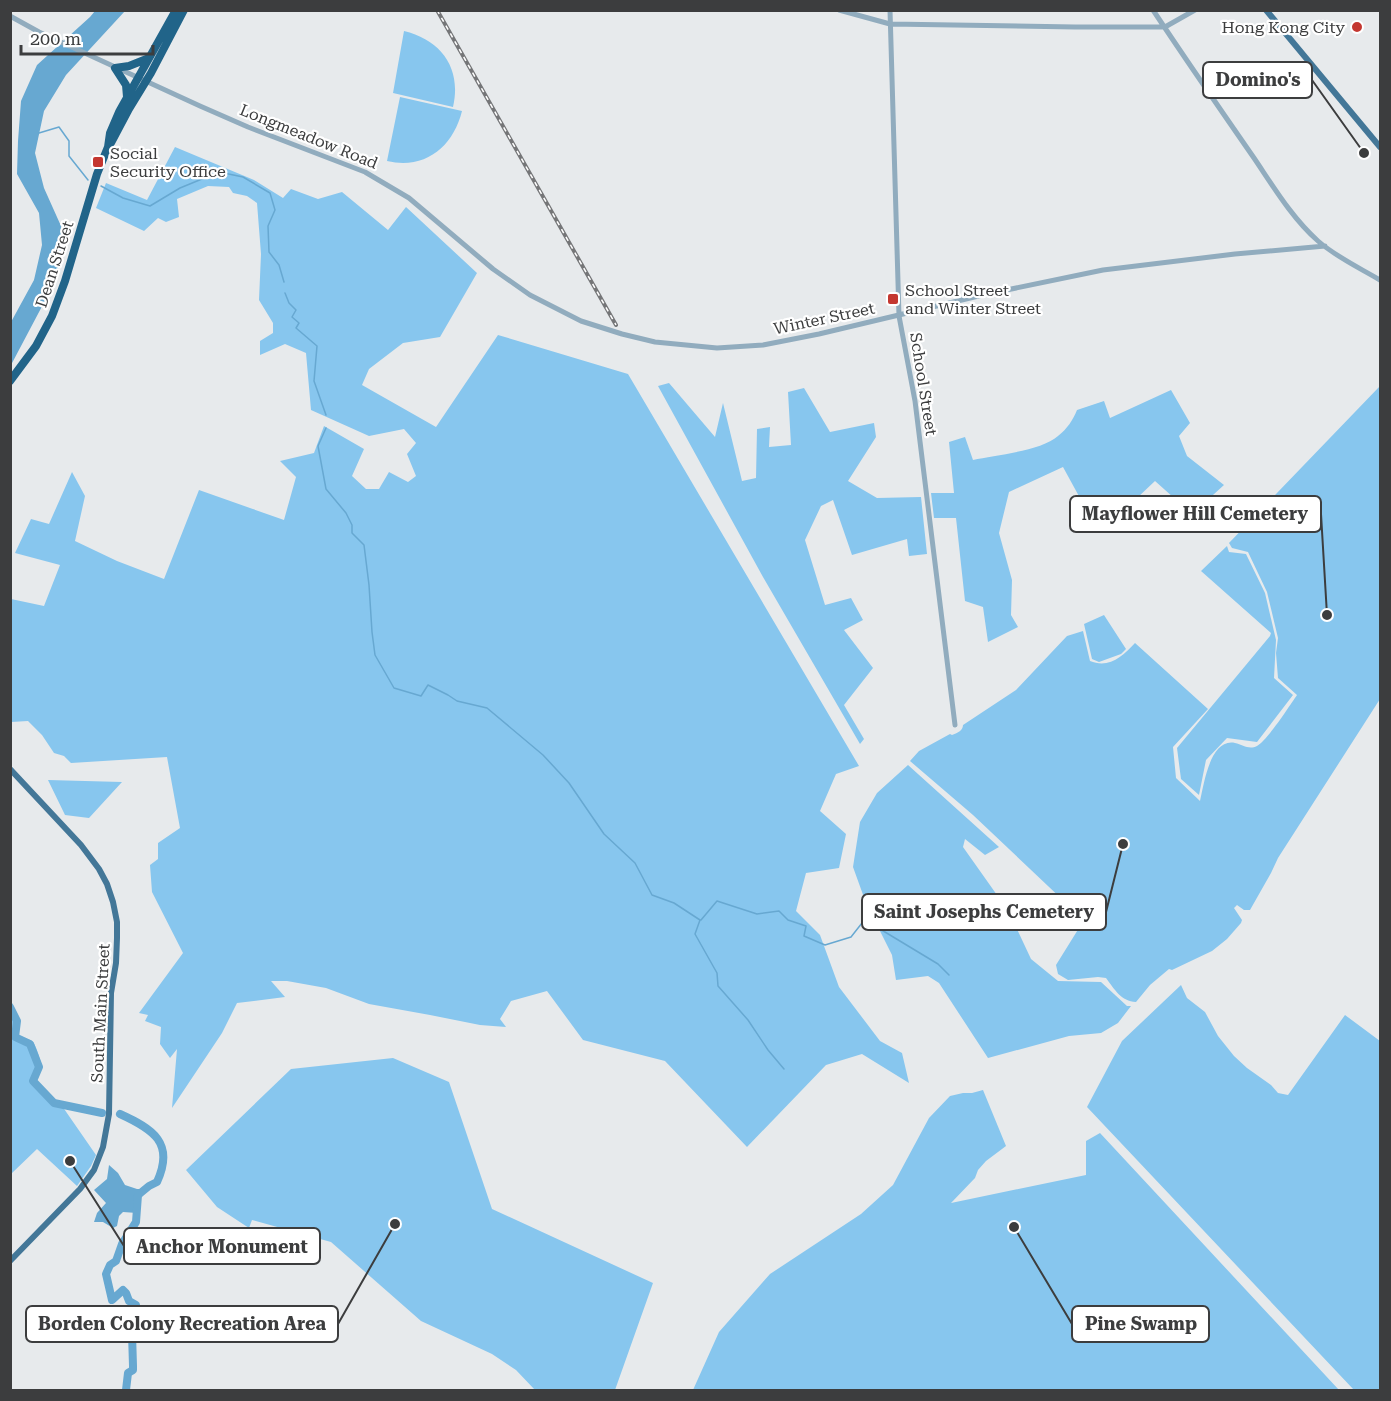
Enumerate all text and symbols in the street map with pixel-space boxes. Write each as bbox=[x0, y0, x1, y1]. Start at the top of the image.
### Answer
scale bar bbox=[21, 18, 153, 56]
place label: Hong Kong City bbox=[1222, 18, 1346, 37]
marker: Hong Kong City bbox=[1350, 20, 1364, 34]
text: 200 m bbox=[30, 28, 81, 49]
callout: Domino's bbox=[1203, 62, 1312, 98]
text: Domino's bbox=[1215, 69, 1301, 90]
street label: Longmeadow Road bbox=[237, 100, 381, 173]
place label: Social Security Office bbox=[110, 144, 226, 181]
marker: Social Security Office bbox=[91, 155, 105, 169]
street label: Dean Street bbox=[32, 218, 77, 310]
place label: School Street and Winter Street bbox=[905, 281, 1041, 318]
marker: School Street and Winter Street bbox=[886, 292, 900, 306]
street label: Winter Street bbox=[772, 299, 876, 338]
street label: School Street bbox=[906, 331, 941, 437]
callout: Mayflower Hill Cemetery bbox=[1070, 496, 1321, 532]
text: Mayflower Hill Cemetery bbox=[1082, 503, 1308, 524]
callout: Saint Josephs Cemetery bbox=[862, 894, 1106, 930]
text: Saint Josephs Cemetery bbox=[874, 901, 1094, 922]
street label: South Main Street bbox=[87, 943, 114, 1083]
callout: Anchor Monument bbox=[124, 1228, 320, 1264]
text: Anchor Monument bbox=[136, 1236, 308, 1257]
callout: Borden Colony Recreation Area bbox=[26, 1306, 338, 1342]
callout: Pine Swamp bbox=[1072, 1306, 1209, 1342]
text: Borden Colony Recreation Area bbox=[38, 1313, 326, 1334]
text: Pine Swamp bbox=[1085, 1313, 1197, 1334]

